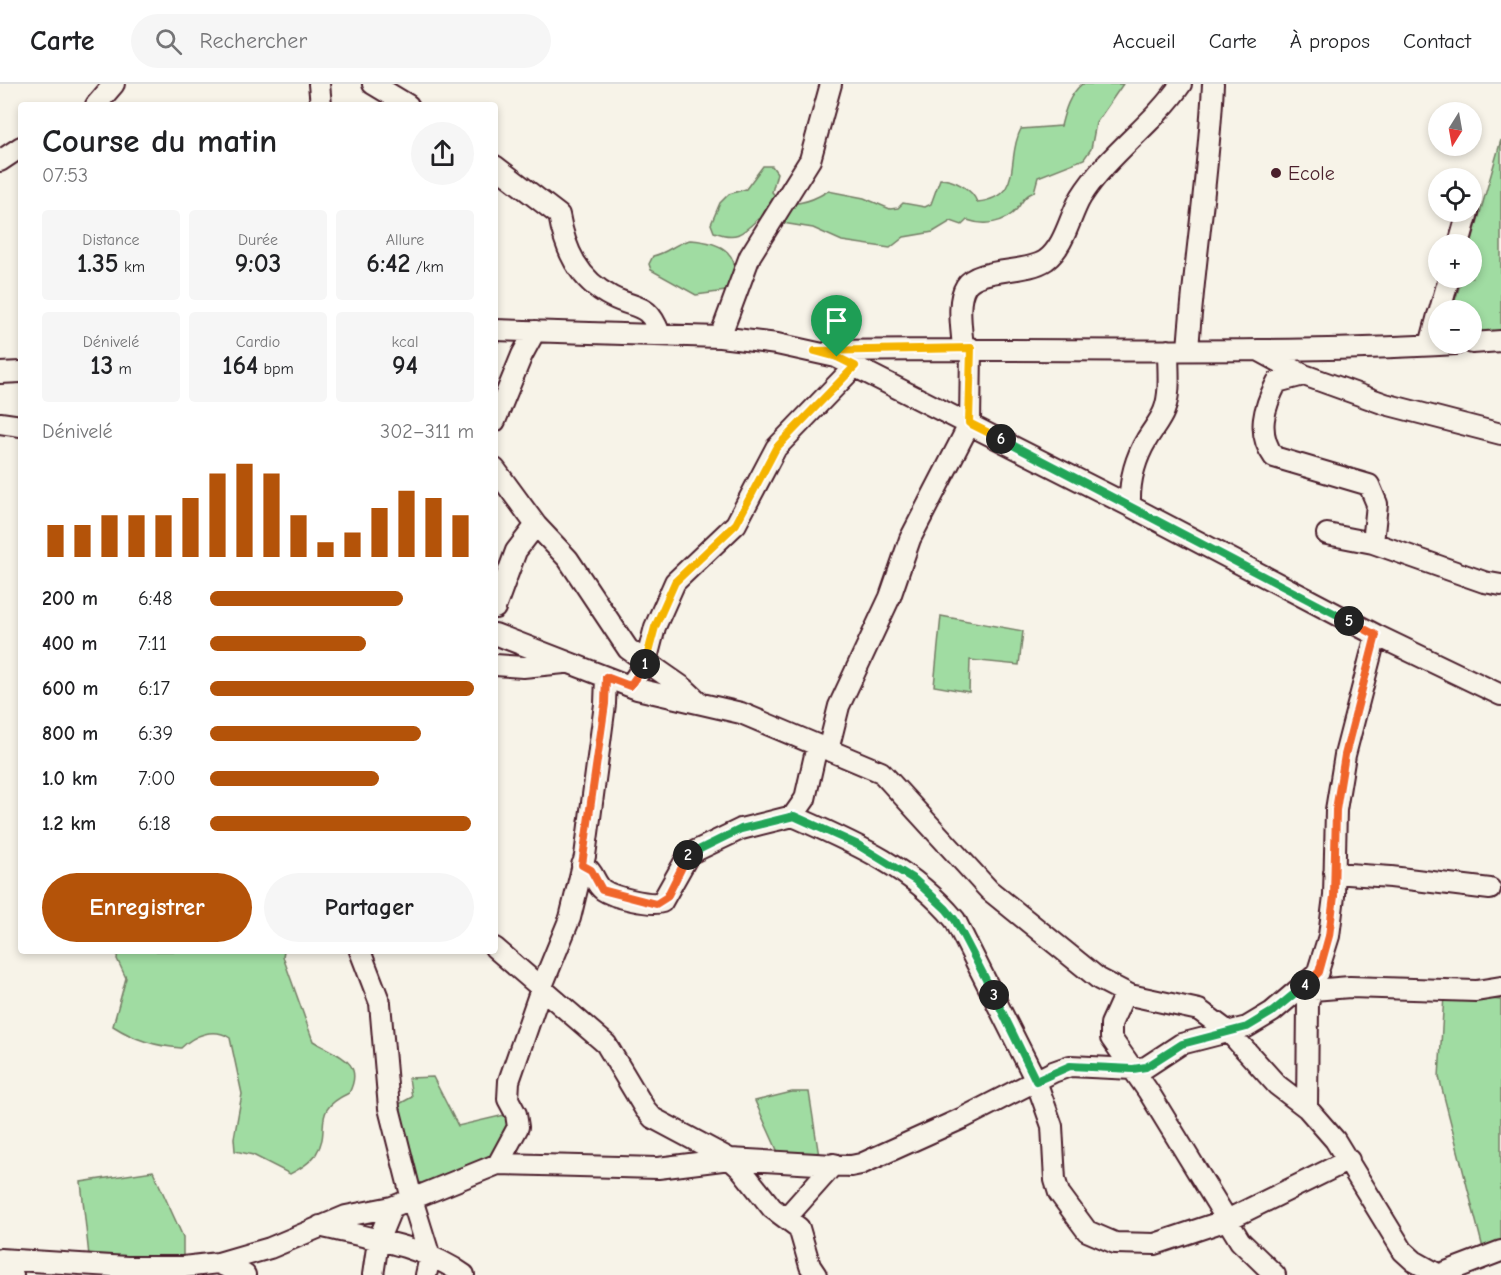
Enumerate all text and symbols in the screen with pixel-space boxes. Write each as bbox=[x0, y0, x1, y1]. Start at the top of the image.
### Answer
search box bbox=[131, 14, 551, 68]
text: Carte bbox=[30, 25, 95, 57]
icon: search bbox=[152, 25, 185, 58]
text: Rechercher bbox=[200, 28, 307, 54]
text: Accueil bbox=[1113, 29, 1176, 53]
text: Carte bbox=[1209, 29, 1257, 53]
text: À propos bbox=[1290, 29, 1370, 53]
text: Contact bbox=[1403, 29, 1471, 53]
north arrow bbox=[1428, 102, 1482, 156]
map controls bbox=[1428, 102, 1482, 354]
text: Course du matin bbox=[42, 122, 277, 160]
button: share bbox=[411, 122, 474, 185]
place label: Ecole bbox=[1288, 162, 1335, 185]
text: 07:53 bbox=[42, 164, 88, 187]
marker: Ecole bbox=[1269, 166, 1283, 180]
button: locate bbox=[1428, 168, 1482, 222]
text: Distance bbox=[82, 231, 140, 249]
text: Durée bbox=[238, 231, 278, 249]
text: Allure bbox=[386, 231, 424, 249]
button: + bbox=[1428, 234, 1482, 288]
text: 1.35 bbox=[77, 249, 119, 279]
text: 9:03 bbox=[235, 249, 281, 279]
text: 6:42 bbox=[366, 249, 410, 279]
text: km bbox=[119, 258, 145, 276]
text: /km bbox=[410, 258, 444, 276]
pin bbox=[811, 295, 862, 357]
button: − bbox=[1428, 300, 1482, 354]
icon: arrive bbox=[820, 304, 853, 337]
text: Dénivelé bbox=[83, 333, 139, 351]
text: Cardio bbox=[236, 333, 280, 351]
text: kcal bbox=[392, 333, 418, 351]
text: 13 bbox=[90, 351, 113, 381]
text: 164 bbox=[222, 351, 258, 381]
text: 94 bbox=[392, 351, 418, 381]
text: m bbox=[113, 360, 132, 378]
text: bpm bbox=[258, 360, 294, 378]
text: Dénivelé bbox=[42, 420, 113, 443]
text: 302–311 m bbox=[380, 420, 474, 443]
pin: 6 bbox=[986, 424, 1016, 454]
text: 6 bbox=[997, 430, 1005, 448]
text: 200 m bbox=[42, 587, 98, 610]
text: 6:48 bbox=[138, 587, 172, 610]
pin: 5 bbox=[1334, 606, 1364, 636]
text: 5 bbox=[1345, 612, 1353, 630]
text: 400 m bbox=[42, 632, 97, 655]
text: 7:11 bbox=[138, 632, 167, 655]
pin: 1 bbox=[630, 649, 660, 679]
text: 1 bbox=[642, 655, 648, 673]
text: 600 m bbox=[42, 677, 98, 700]
text: 6:17 bbox=[138, 677, 170, 700]
text: 800 m bbox=[42, 722, 98, 745]
text: 6:39 bbox=[138, 722, 173, 745]
text: 1.0 km bbox=[42, 767, 98, 790]
text: 7:00 bbox=[138, 767, 175, 790]
text: 1.2 km bbox=[42, 812, 96, 835]
text: 6:18 bbox=[138, 812, 171, 835]
pin: 2 bbox=[673, 840, 703, 870]
text: 2 bbox=[684, 846, 692, 864]
button: Enregistrer bbox=[42, 873, 252, 942]
button: Partager bbox=[264, 873, 474, 942]
pin: 4 bbox=[1290, 970, 1320, 1000]
text: 4 bbox=[1301, 976, 1309, 994]
pin: 3 bbox=[979, 980, 1009, 1010]
text: 3 bbox=[990, 986, 998, 1004]

